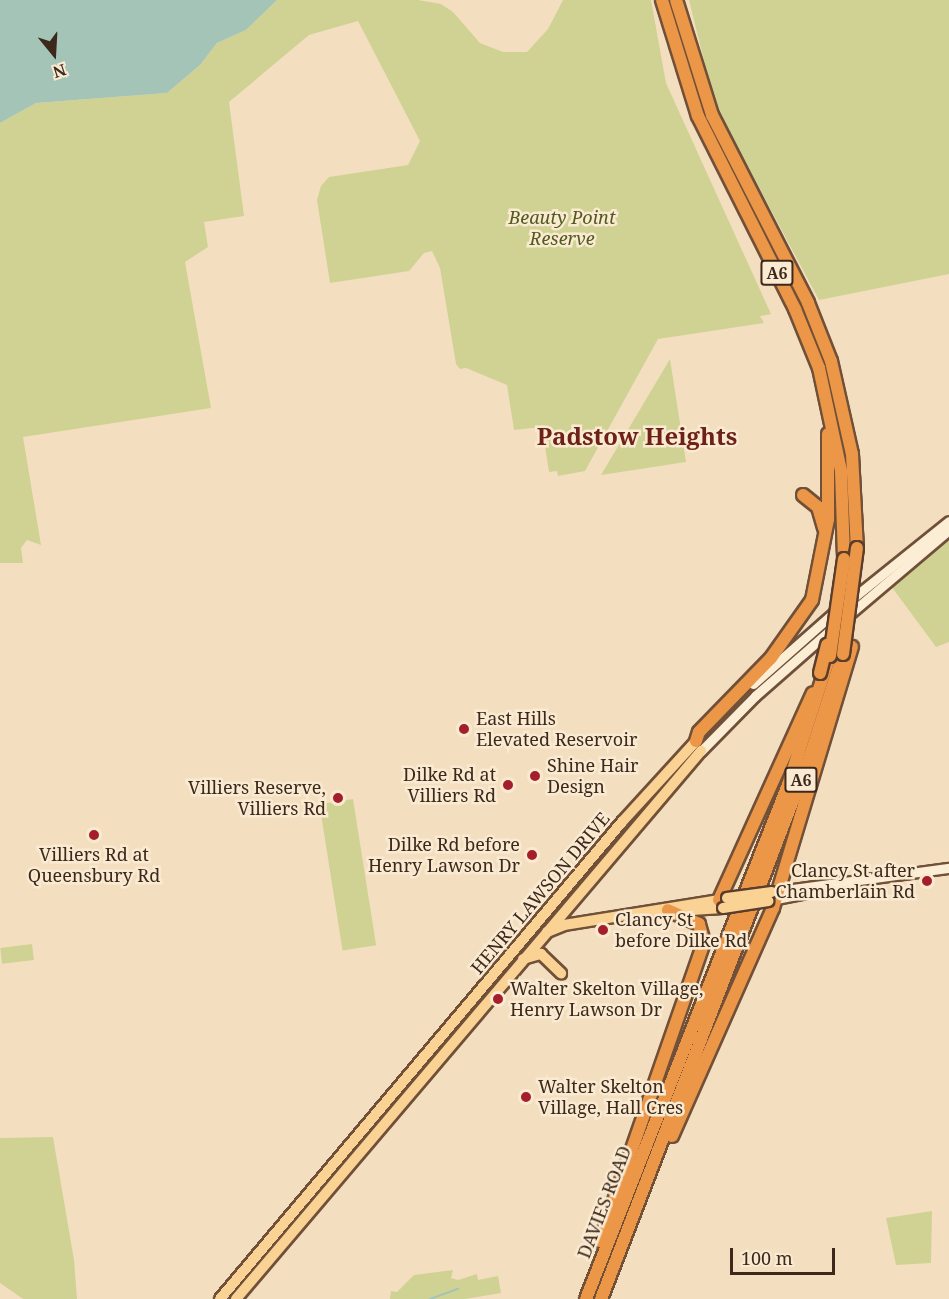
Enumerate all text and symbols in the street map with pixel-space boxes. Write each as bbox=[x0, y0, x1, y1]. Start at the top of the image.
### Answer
north arrow bbox=[24, 24, 84, 84]
text: N bbox=[50, 59, 69, 84]
park label: Beauty Point Reserve bbox=[508, 207, 616, 250]
road number: A6 bbox=[759, 260, 795, 286]
district label: Padstow Heights bbox=[537, 422, 737, 450]
place label: East Hills Elevated Reservoir bbox=[476, 708, 637, 750]
marker: East Hills Elevated Reservoir bbox=[457, 722, 471, 736]
place label: Shine Hair Design bbox=[547, 755, 639, 798]
place label: Dilke Rd at Villiers Rd bbox=[403, 764, 496, 806]
road number: A6 bbox=[783, 767, 819, 793]
marker: Shine Hair Design bbox=[528, 769, 542, 783]
place label: Villiers Reserve, Villiers Rd bbox=[188, 777, 326, 820]
marker: Dilke Rd at Villiers Rd bbox=[501, 778, 515, 792]
marker: Villiers Reserve, Villiers Rd bbox=[331, 791, 345, 805]
street label: HENRY LAWSON DRIVE bbox=[466, 808, 614, 978]
marker: Villiers Rd at Queensbury Rd bbox=[87, 828, 101, 842]
place label: Dilke Rd before Henry Lawson Dr bbox=[368, 834, 520, 876]
place label: Villiers Rd at Queensbury Rd bbox=[28, 844, 160, 886]
marker: Dilke Rd before Henry Lawson Dr bbox=[525, 848, 539, 862]
place label: Clancy St after Chamberlain Rd bbox=[776, 860, 915, 902]
marker: Clancy St after Chamberlain Rd bbox=[920, 874, 934, 888]
place label: Clancy St before Dilke Rd bbox=[615, 909, 747, 952]
marker: Clancy St before Dilke Rd bbox=[596, 923, 610, 937]
place label: Walter Skelton Village, Henry Lawson Dr bbox=[510, 978, 704, 1020]
marker: Walter Skelton Village, Henry Lawson Dr bbox=[491, 992, 505, 1006]
place label: Walter Skelton Village, Hall Cres bbox=[538, 1076, 683, 1118]
marker: Walter Skelton Village, Hall Cres bbox=[519, 1090, 533, 1104]
street label: DAVIES ROAD bbox=[573, 1143, 635, 1261]
scale bar bbox=[733, 1236, 838, 1274]
text: 100 m bbox=[741, 1246, 793, 1270]

